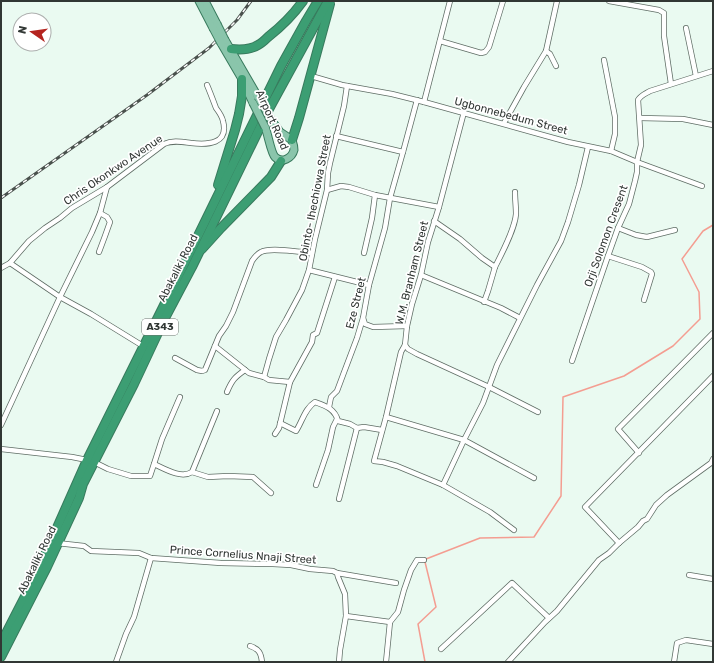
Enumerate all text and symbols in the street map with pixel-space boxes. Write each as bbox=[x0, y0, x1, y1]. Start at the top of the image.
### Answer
north arrow bbox=[12, 12, 52, 52]
text: N bbox=[16, 24, 30, 35]
street label: Airport Road bbox=[253, 88, 291, 152]
street label: Ugbonnebedum Street bbox=[453, 95, 570, 138]
street label: Chris Okonkwo Avenue bbox=[61, 132, 165, 208]
street label: Obinto- Ihechiowa Street bbox=[296, 133, 334, 262]
street label: Orji Solomon Cresent bbox=[581, 183, 631, 289]
street label: W.M. Branham Street bbox=[393, 219, 431, 326]
street label: Abakaliki Road bbox=[155, 232, 201, 304]
street label: Eze Street bbox=[343, 275, 369, 330]
road number: A343 bbox=[142, 319, 178, 335]
street label: Abakaliki Road bbox=[15, 524, 59, 596]
street label: Prince Cornelius Nnaji Street bbox=[169, 543, 317, 567]

